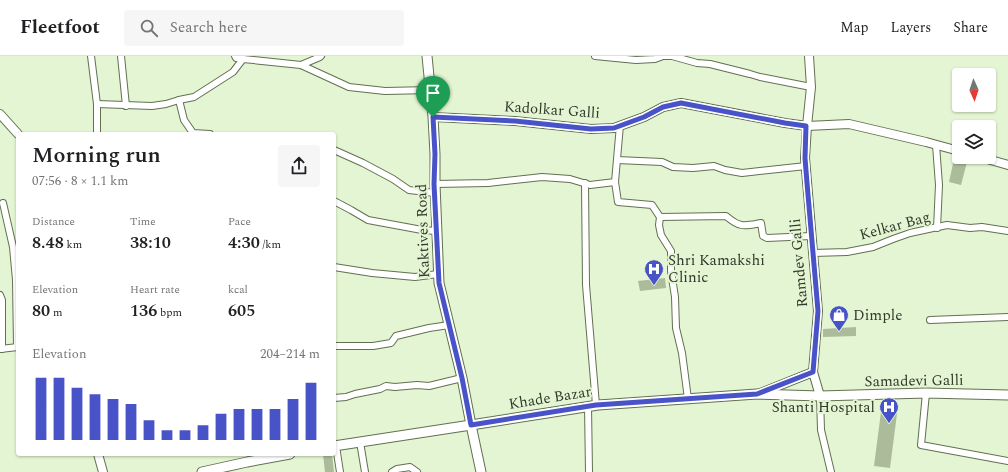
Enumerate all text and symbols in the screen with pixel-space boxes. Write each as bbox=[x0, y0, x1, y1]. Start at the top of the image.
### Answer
search box bbox=[124, 10, 404, 46]
text: Fleetfoot bbox=[20, 13, 100, 42]
text: Search here bbox=[170, 16, 248, 39]
icon: search bbox=[138, 17, 160, 39]
text: Map bbox=[840, 17, 869, 38]
text: Layers bbox=[891, 17, 931, 38]
text: Share bbox=[953, 17, 988, 38]
north arrow bbox=[952, 68, 996, 112]
map controls bbox=[952, 68, 996, 164]
pin bbox=[416, 76, 450, 117]
icon: arrive bbox=[422, 82, 444, 104]
street label: Kadolkar Galli bbox=[503, 95, 601, 125]
button: layers bbox=[952, 120, 996, 164]
text: Morning run bbox=[32, 139, 161, 172]
button: share bbox=[278, 145, 320, 187]
text: 07:56 · 8 × 1.1 km bbox=[32, 171, 128, 191]
street label: Kaktives Road bbox=[410, 183, 436, 279]
street label: Kelkar Bag bbox=[857, 205, 933, 247]
text: Distance bbox=[32, 213, 75, 230]
text: Time bbox=[130, 213, 156, 230]
text: Pace bbox=[228, 213, 251, 230]
street label: Ramdev Galli bbox=[784, 218, 814, 308]
text: 8.48 bbox=[32, 230, 64, 256]
text: 38:10 bbox=[130, 230, 171, 256]
text: 4:30 bbox=[228, 230, 260, 256]
text: km bbox=[64, 236, 82, 253]
text: /km bbox=[260, 236, 281, 253]
place label: Shri Kamakshi Clinic bbox=[668, 249, 765, 289]
hospital icon: Shri Kamakshi Clinic bbox=[643, 258, 665, 286]
text: Elevation bbox=[32, 281, 78, 298]
text: Heart rate bbox=[130, 281, 180, 298]
text: kcal bbox=[228, 281, 248, 298]
text: 80 bbox=[32, 298, 50, 324]
text: 136 bbox=[130, 298, 157, 324]
text: 605 bbox=[228, 298, 255, 324]
text: m bbox=[50, 304, 62, 321]
text: bpm bbox=[157, 304, 182, 321]
shop icon: Dimple bbox=[828, 304, 850, 332]
place label: Dimple bbox=[853, 304, 902, 327]
text: Elevation bbox=[32, 344, 86, 364]
text: 204–214 m bbox=[260, 344, 320, 364]
street label: Samadevi Galli bbox=[864, 369, 964, 393]
street label: Khade Bazar bbox=[507, 380, 593, 416]
place label: Shanti Hospital bbox=[772, 396, 875, 419]
hospital icon: Shanti Hospital bbox=[878, 396, 900, 424]

